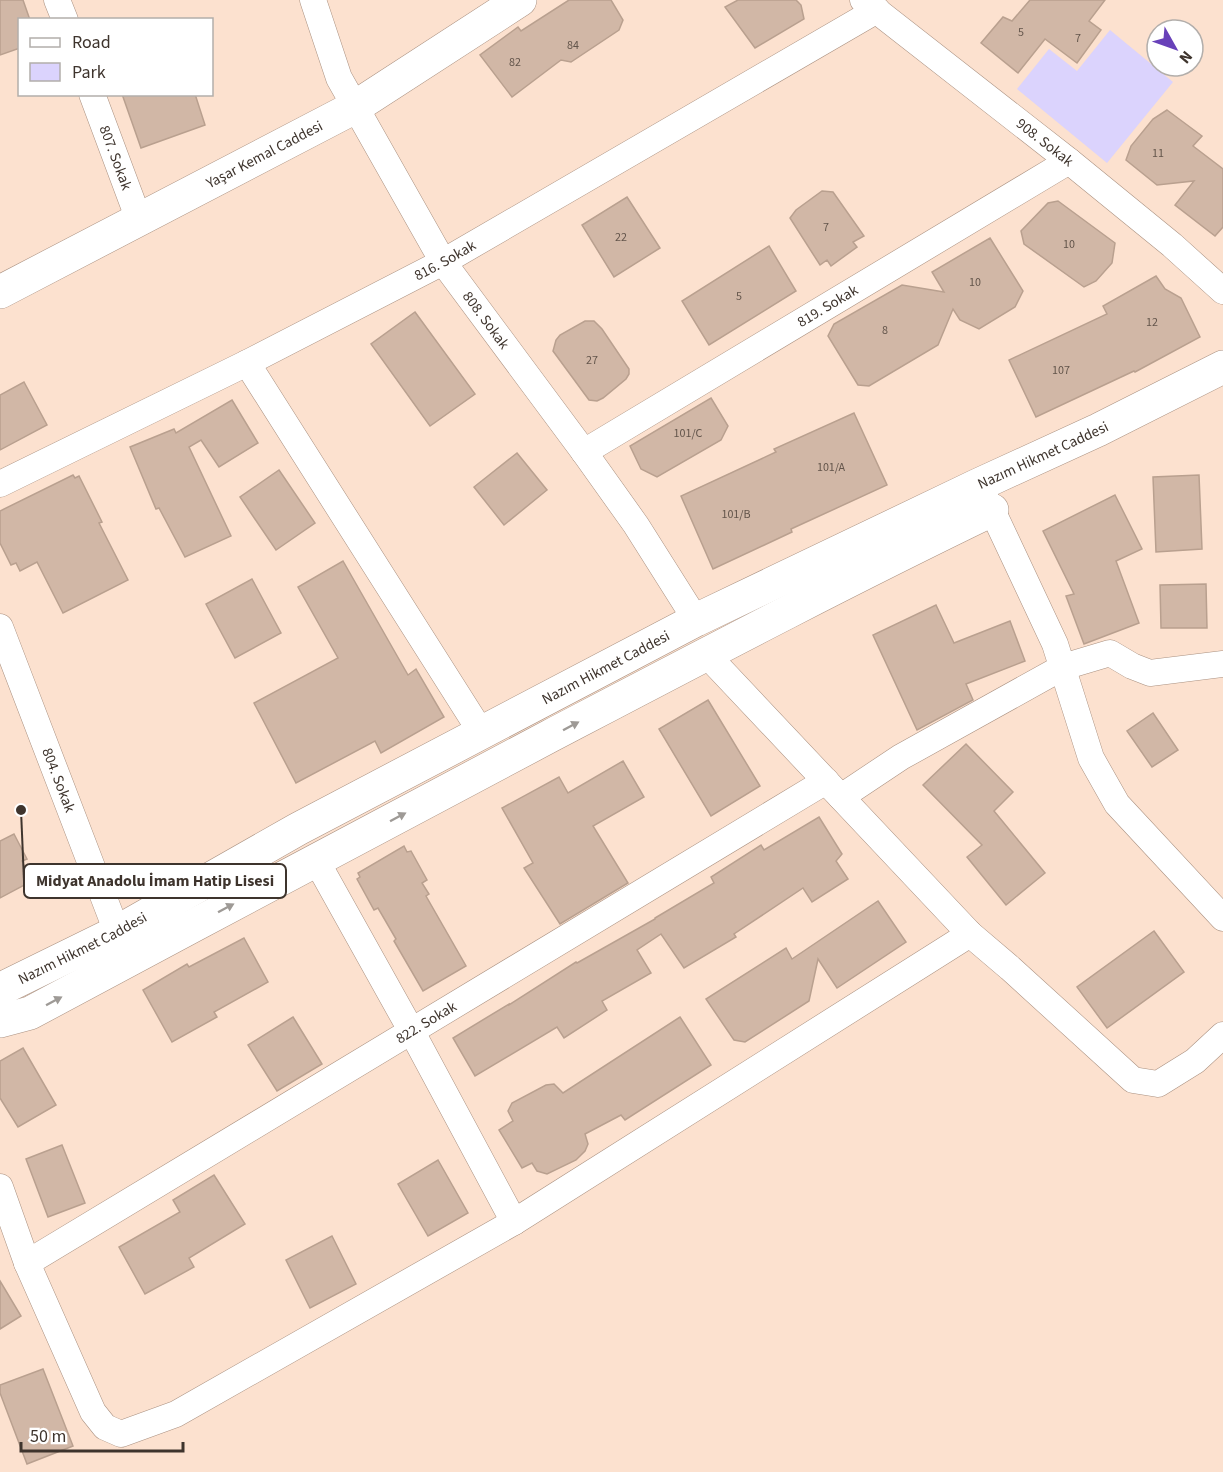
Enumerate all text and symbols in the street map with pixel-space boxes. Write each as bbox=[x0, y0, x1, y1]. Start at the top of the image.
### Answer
legend bbox=[18, 18, 213, 96]
north arrow bbox=[1145, 18, 1205, 78]
house number: 5 bbox=[1018, 24, 1024, 41]
text: Road bbox=[72, 30, 111, 55]
house number: 7 bbox=[1075, 30, 1081, 47]
house number: 84 bbox=[567, 37, 579, 54]
text: N bbox=[1174, 46, 1198, 68]
house number: 82 bbox=[509, 54, 521, 71]
text: Park bbox=[72, 60, 106, 85]
street label: 908. Sokak bbox=[1012, 113, 1079, 172]
street label: Yaşar Kemal Caddesi bbox=[201, 115, 326, 194]
street label: 807. Sokak bbox=[94, 122, 138, 194]
house number: 11 bbox=[1152, 145, 1164, 162]
house number: 7 bbox=[823, 219, 829, 236]
house number: 22 bbox=[615, 229, 627, 246]
street label: 816. Sokak bbox=[410, 234, 480, 286]
house number: 10 bbox=[1063, 236, 1075, 253]
house number: 10 bbox=[969, 274, 981, 291]
street label: 819. Sokak bbox=[793, 279, 862, 332]
street label: 808. Sokak bbox=[458, 287, 515, 354]
house number: 5 bbox=[736, 288, 742, 305]
house number: 12 bbox=[1146, 314, 1158, 331]
house number: 8 bbox=[882, 322, 888, 339]
house number: 27 bbox=[586, 352, 598, 369]
house number: 107 bbox=[1052, 362, 1070, 379]
street label: Nazım Hikmet Caddesi bbox=[974, 416, 1112, 494]
house number: 101/C bbox=[674, 425, 703, 442]
house number: 101/A bbox=[817, 459, 846, 476]
house number: 101/B bbox=[721, 506, 751, 523]
street label: Nazım Hikmet Caddesi bbox=[538, 625, 673, 710]
one-way arrow bbox=[562, 721, 579, 731]
street label: 804. Sokak bbox=[37, 745, 81, 816]
one-way arrow bbox=[390, 812, 407, 822]
callout: Midyat Anadolu İmam Hatip Lisesi bbox=[24, 864, 286, 898]
text: Midyat Anadolu İmam Hatip Lisesi bbox=[36, 870, 274, 892]
one-way arrow bbox=[218, 903, 235, 913]
street label: Nazım Hikmet Caddesi bbox=[14, 907, 151, 989]
one-way arrow bbox=[46, 996, 63, 1006]
street label: 822. Sokak bbox=[392, 996, 461, 1049]
scale bar bbox=[21, 1415, 183, 1453]
text: 50 m bbox=[30, 1424, 66, 1449]

